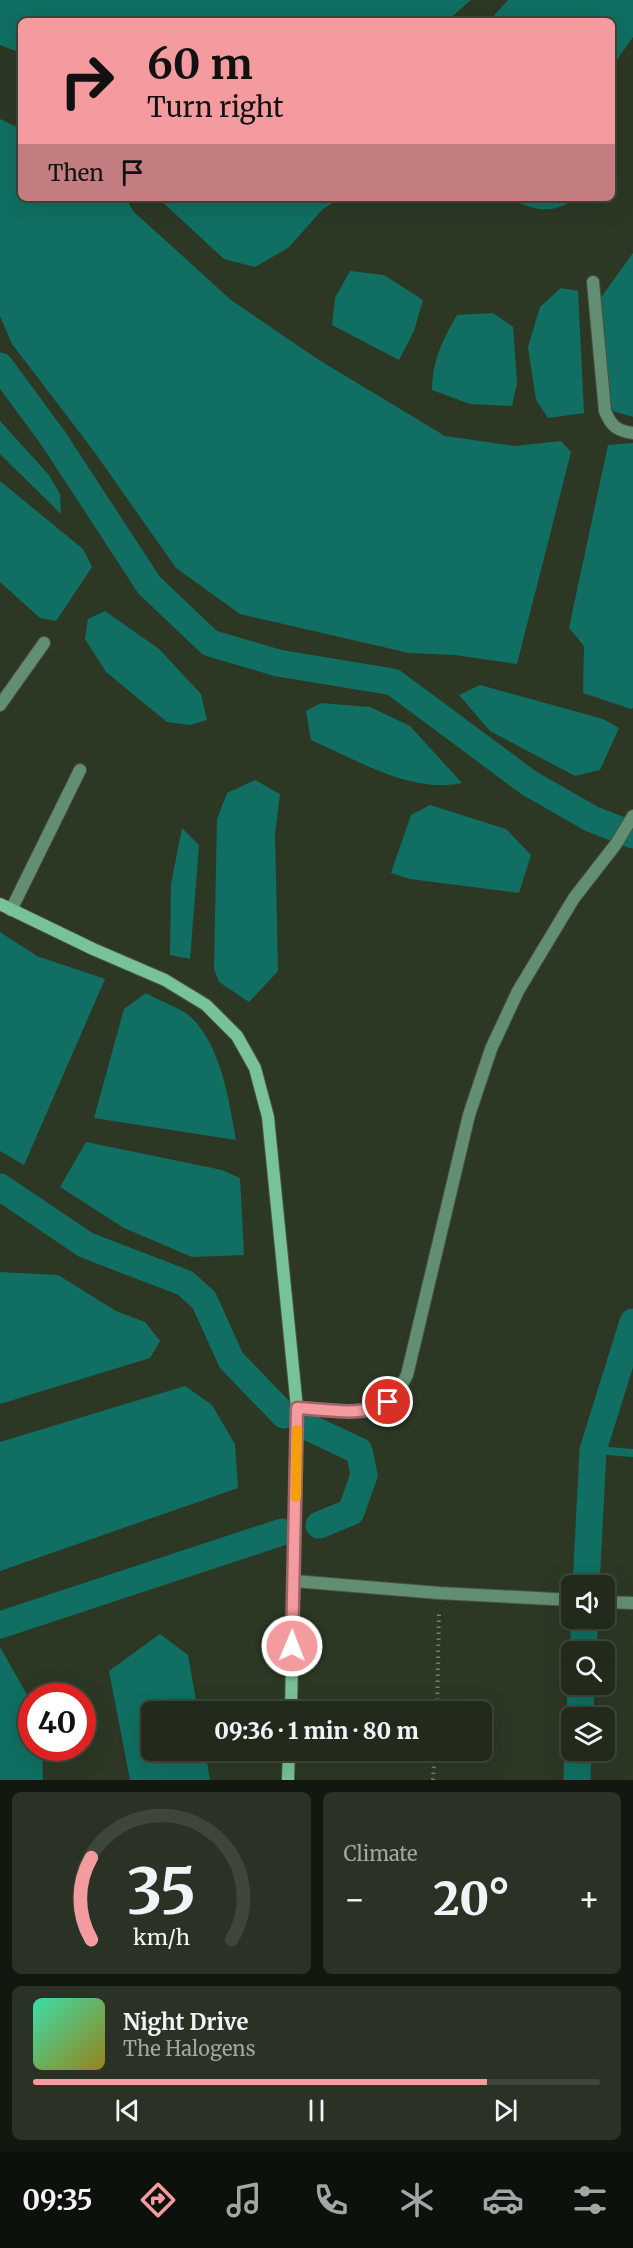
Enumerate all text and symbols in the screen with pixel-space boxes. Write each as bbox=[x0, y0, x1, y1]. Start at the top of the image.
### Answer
text: 60 m bbox=[147, 38, 253, 90]
icon: right bbox=[48, 42, 126, 120]
text: Turn right bbox=[147, 90, 284, 124]
icon: arrive bbox=[116, 156, 149, 189]
text: Then bbox=[48, 159, 104, 187]
pin bbox=[362, 1376, 413, 1427]
icon: arrive bbox=[371, 1385, 404, 1418]
map controls bbox=[561, 1575, 615, 1761]
button: sound bbox=[561, 1575, 615, 1629]
position arrow bbox=[260, 1614, 324, 1678]
button: search bbox=[561, 1641, 615, 1695]
speed limit sign: 40 bbox=[18, 1683, 96, 1761]
button: layers bbox=[561, 1707, 615, 1761]
text: 09:36 · 1 min · 80 m bbox=[214, 1717, 419, 1745]
text: Climate bbox=[344, 1841, 418, 1866]
text: 35 bbox=[127, 1853, 196, 1931]
text: 20° bbox=[433, 1871, 510, 1927]
text: − bbox=[344, 1879, 366, 1920]
text: + bbox=[578, 1879, 600, 1920]
text: km/h bbox=[133, 1924, 190, 1951]
text: Night Drive bbox=[123, 2008, 248, 2036]
text: The Halogens bbox=[123, 2036, 255, 2061]
icon: previous bbox=[111, 2094, 144, 2127]
icon: pause bbox=[300, 2094, 333, 2127]
icon: next bbox=[489, 2094, 522, 2127]
icon: directions bbox=[137, 2179, 179, 2221]
icon: music bbox=[223, 2179, 265, 2221]
icon: phone bbox=[310, 2179, 352, 2221]
icon: climate bbox=[396, 2179, 438, 2221]
icon: car bbox=[482, 2179, 524, 2221]
icon: filters bbox=[569, 2179, 611, 2221]
text: 09:35 bbox=[22, 2183, 93, 2217]

